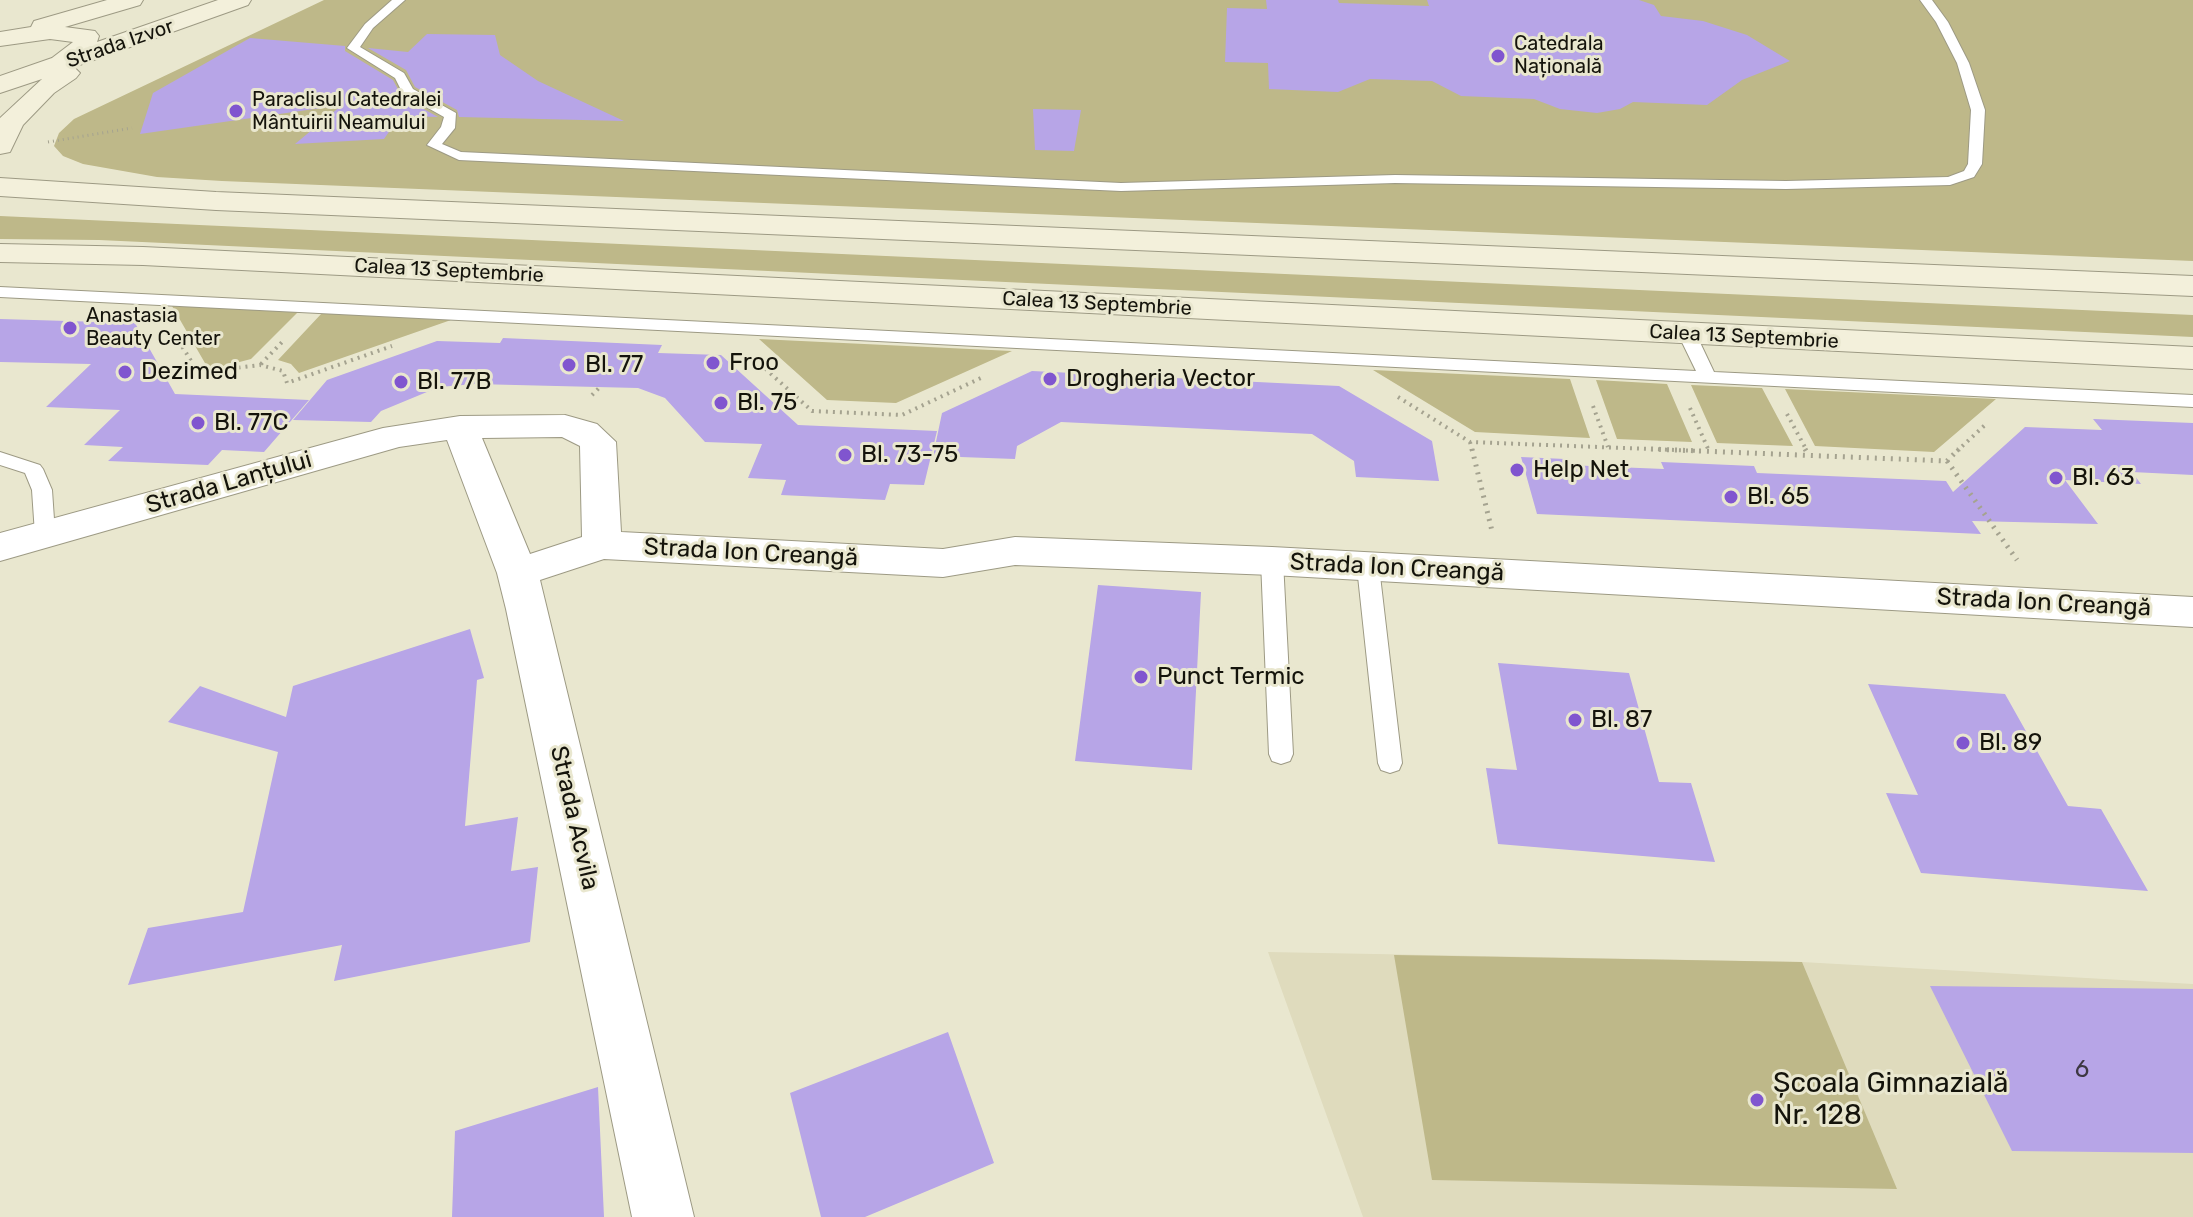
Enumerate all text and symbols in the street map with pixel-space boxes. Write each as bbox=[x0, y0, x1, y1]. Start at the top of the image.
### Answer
street label: Strada Izvor bbox=[63, 14, 177, 74]
place label: Catedrala Națională bbox=[1514, 32, 1604, 79]
marker: Catedrala Națională bbox=[1489, 47, 1507, 65]
place label: Paraclisul Catedralei Mântuirii Neamului bbox=[252, 88, 441, 135]
marker: Paraclisul Catedralei Mântuirii Neamului bbox=[227, 102, 245, 120]
street label: Calea 13 Septembrie bbox=[354, 254, 544, 288]
street label: Calea 13 Septembrie bbox=[1002, 287, 1192, 321]
place label: Anastasia Beauty Center bbox=[86, 304, 221, 351]
marker: Anastasia Beauty Center bbox=[61, 319, 79, 337]
street label: Calea 13 Septembrie bbox=[1649, 320, 1839, 354]
place label: Froo bbox=[729, 349, 779, 377]
place label: Bl. 77 bbox=[585, 351, 643, 379]
marker: Froo bbox=[704, 354, 722, 372]
marker: Bl. 77 bbox=[560, 356, 578, 374]
place label: Dezimed bbox=[141, 358, 238, 386]
marker: Dezimed bbox=[116, 363, 134, 381]
place label: Drogheria Vector bbox=[1066, 365, 1255, 393]
place label: Bl. 77B bbox=[417, 368, 491, 396]
marker: Drogheria Vector bbox=[1041, 370, 1059, 388]
marker: Bl. 77B bbox=[392, 373, 410, 391]
place label: Bl. 75 bbox=[737, 389, 797, 417]
marker: Bl. 75 bbox=[712, 394, 730, 412]
place label: Bl. 77C bbox=[214, 409, 288, 437]
marker: Bl. 77C bbox=[189, 414, 207, 432]
place label: Bl. 73-75 bbox=[861, 441, 958, 469]
street label: Strada Lanțului bbox=[143, 446, 315, 520]
marker: Bl. 73-75 bbox=[836, 446, 854, 464]
place label: Help Net bbox=[1533, 456, 1629, 484]
marker: Help Net bbox=[1508, 461, 1526, 479]
place label: Bl. 63 bbox=[2072, 464, 2135, 492]
marker: Bl. 63 bbox=[2047, 469, 2065, 487]
place label: Bl. 65 bbox=[1747, 483, 1810, 511]
marker: Bl. 65 bbox=[1722, 488, 1740, 506]
street label: Strada Ion Creangă bbox=[643, 533, 859, 573]
street label: Strada Ion Creangă bbox=[1289, 548, 1505, 588]
street label: Strada Ion Creangă bbox=[1936, 583, 2152, 623]
place label: Punct Termic bbox=[1157, 663, 1304, 691]
marker: Punct Termic bbox=[1132, 668, 1150, 686]
place label: Bl. 87 bbox=[1591, 706, 1652, 734]
marker: Bl. 87 bbox=[1566, 711, 1584, 729]
place label: Bl. 89 bbox=[1979, 729, 2042, 757]
marker: Bl. 89 bbox=[1954, 734, 1972, 752]
street label: Strada Acvila bbox=[543, 743, 605, 893]
house number: 6 bbox=[2075, 1056, 2089, 1084]
place label: Școala Gimnazială Nr. 128 bbox=[1773, 1067, 2008, 1133]
marker: Școala Gimnazială Nr. 128 bbox=[1748, 1091, 1766, 1109]

